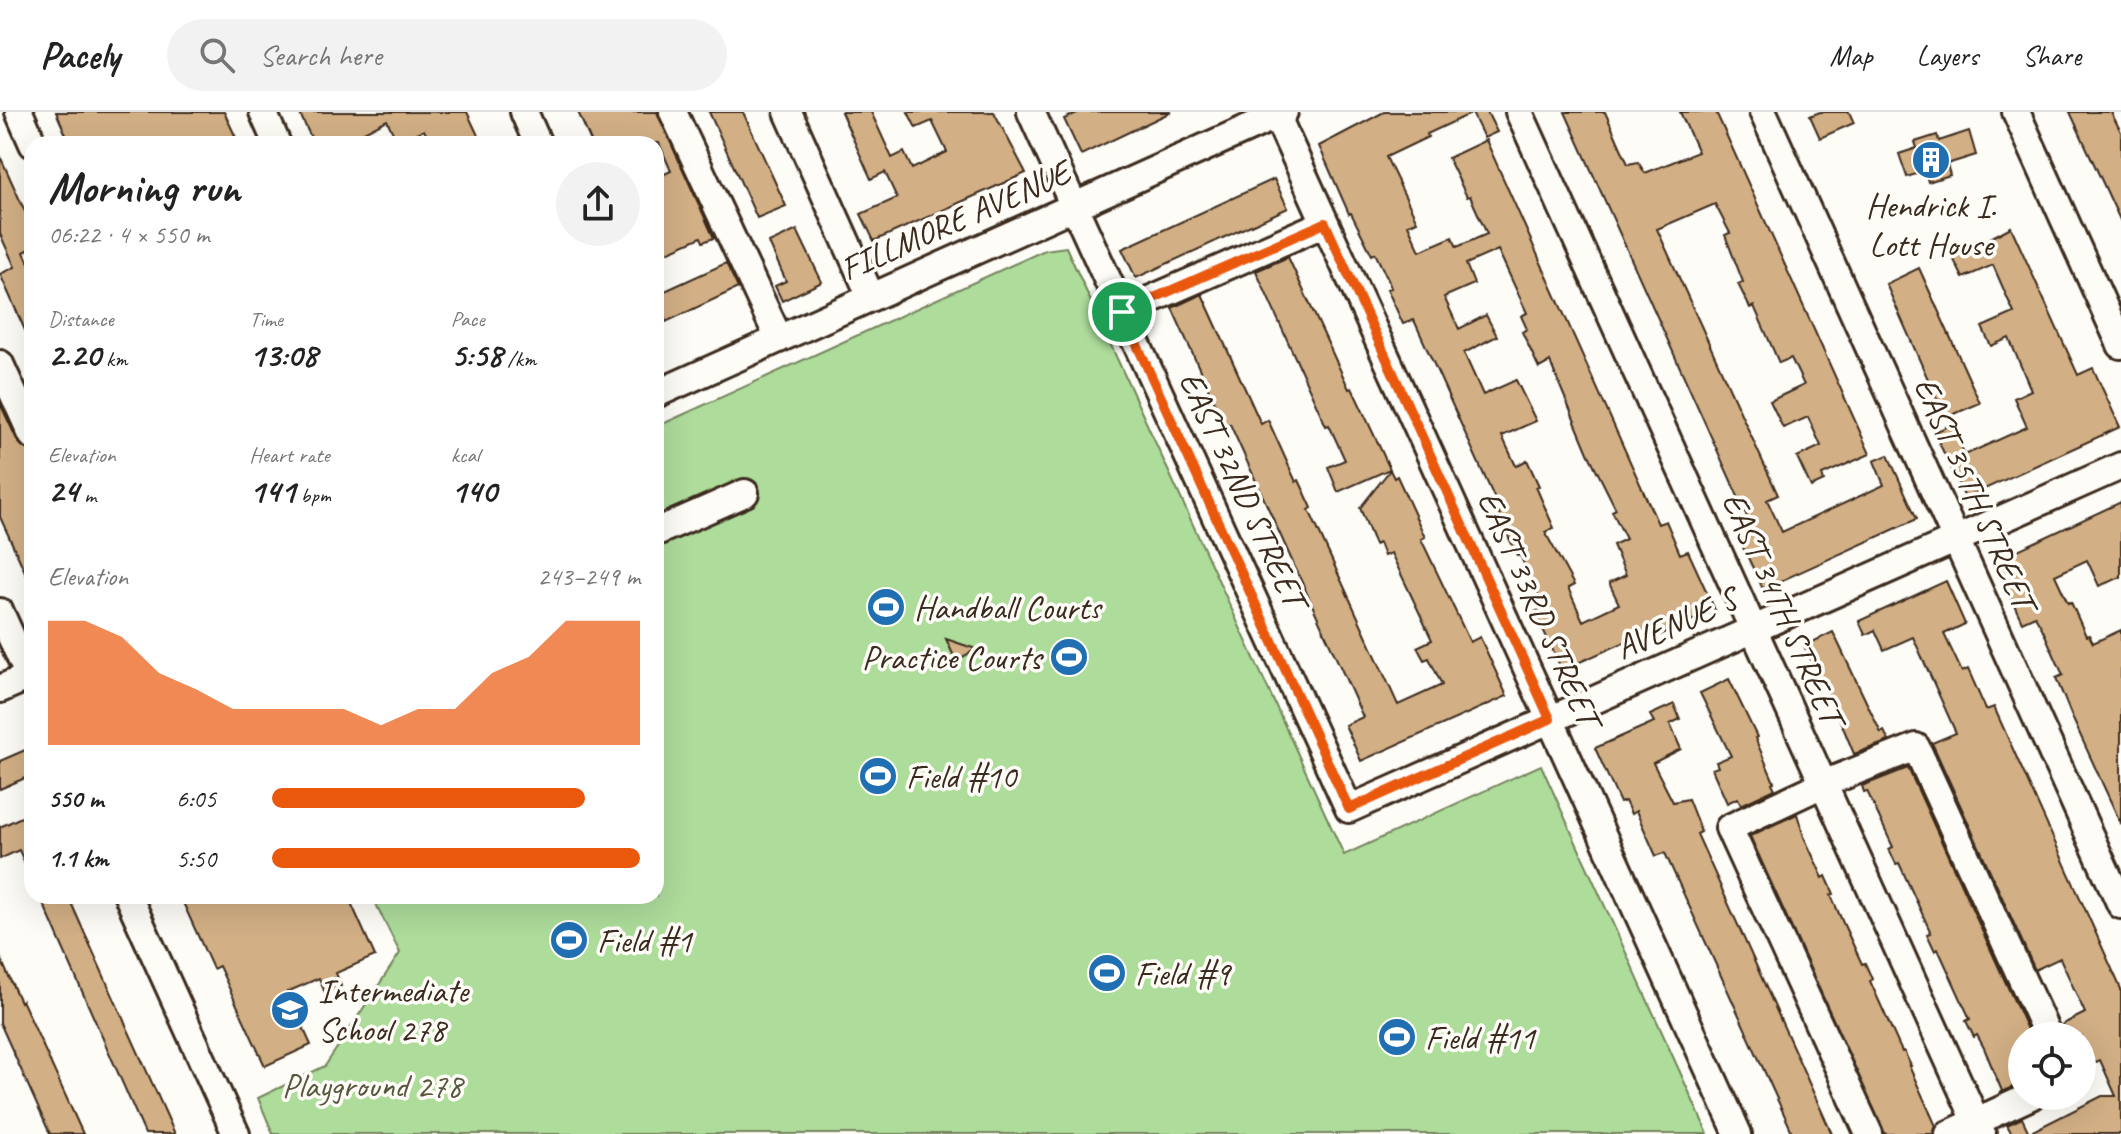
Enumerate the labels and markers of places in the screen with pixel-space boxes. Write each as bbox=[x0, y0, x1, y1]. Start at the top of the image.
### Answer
building icon: Hendrick I. Lott House bbox=[1910, 139, 1952, 181]
place label: Hendrick I. Lott House bbox=[1866, 184, 1997, 266]
pin bbox=[1088, 278, 1156, 346]
sports icon: Handball Courts bbox=[865, 586, 907, 628]
place label: Handball Courts bbox=[914, 586, 1103, 629]
place label: Practice Courts bbox=[862, 636, 1044, 679]
sports icon: Practice Courts bbox=[1048, 636, 1090, 678]
sports icon: Field #10 bbox=[857, 755, 899, 797]
place label: Field #10 bbox=[906, 755, 1019, 798]
sports icon: Field #1 bbox=[548, 919, 590, 961]
place label: Field #1 bbox=[597, 919, 694, 962]
sports icon: Field #9 bbox=[1086, 952, 1128, 994]
place label: Field #9 bbox=[1135, 952, 1233, 995]
place label: Intermediate School 278 bbox=[318, 969, 470, 1051]
school or university icon: Intermediate School 278 bbox=[269, 989, 311, 1031]
sports icon: Field #11 bbox=[1376, 1016, 1418, 1058]
place label: Field #11 bbox=[1425, 1016, 1537, 1059]

